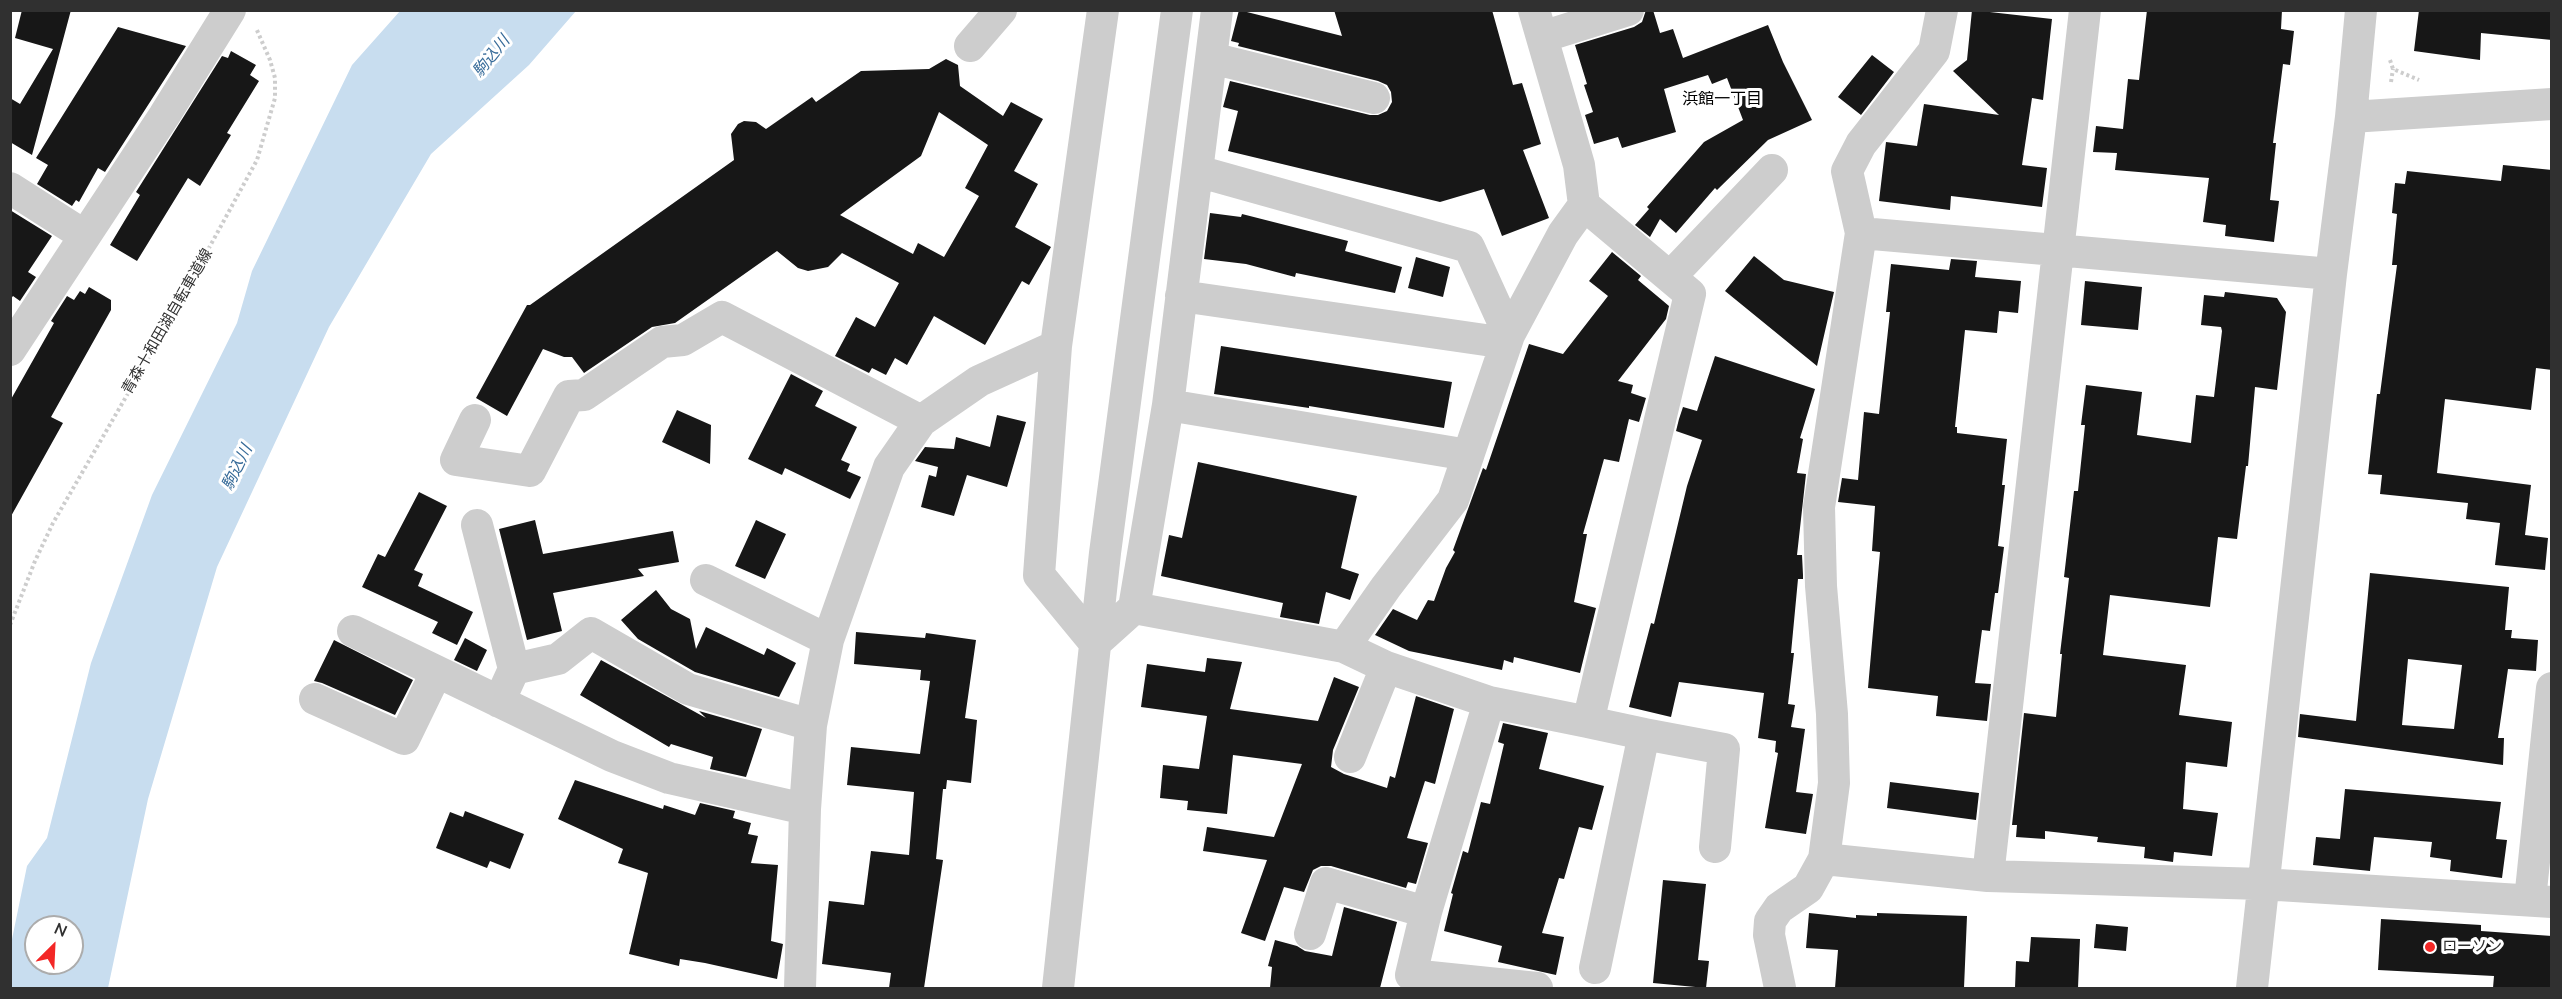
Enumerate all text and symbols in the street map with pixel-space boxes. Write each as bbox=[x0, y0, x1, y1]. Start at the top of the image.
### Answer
water label: 駒込川 bbox=[469, 32, 515, 82]
district label: 浜館一丁目 bbox=[1682, 90, 1762, 110]
street label: 青森十和田湖自転車道線 bbox=[119, 246, 217, 398]
water label: 駒込川 bbox=[219, 442, 257, 494]
north arrow bbox=[24, 915, 84, 975]
text: N bbox=[51, 918, 70, 943]
place label: ローソン bbox=[2442, 938, 2502, 956]
marker: ローソン bbox=[2423, 940, 2437, 954]

